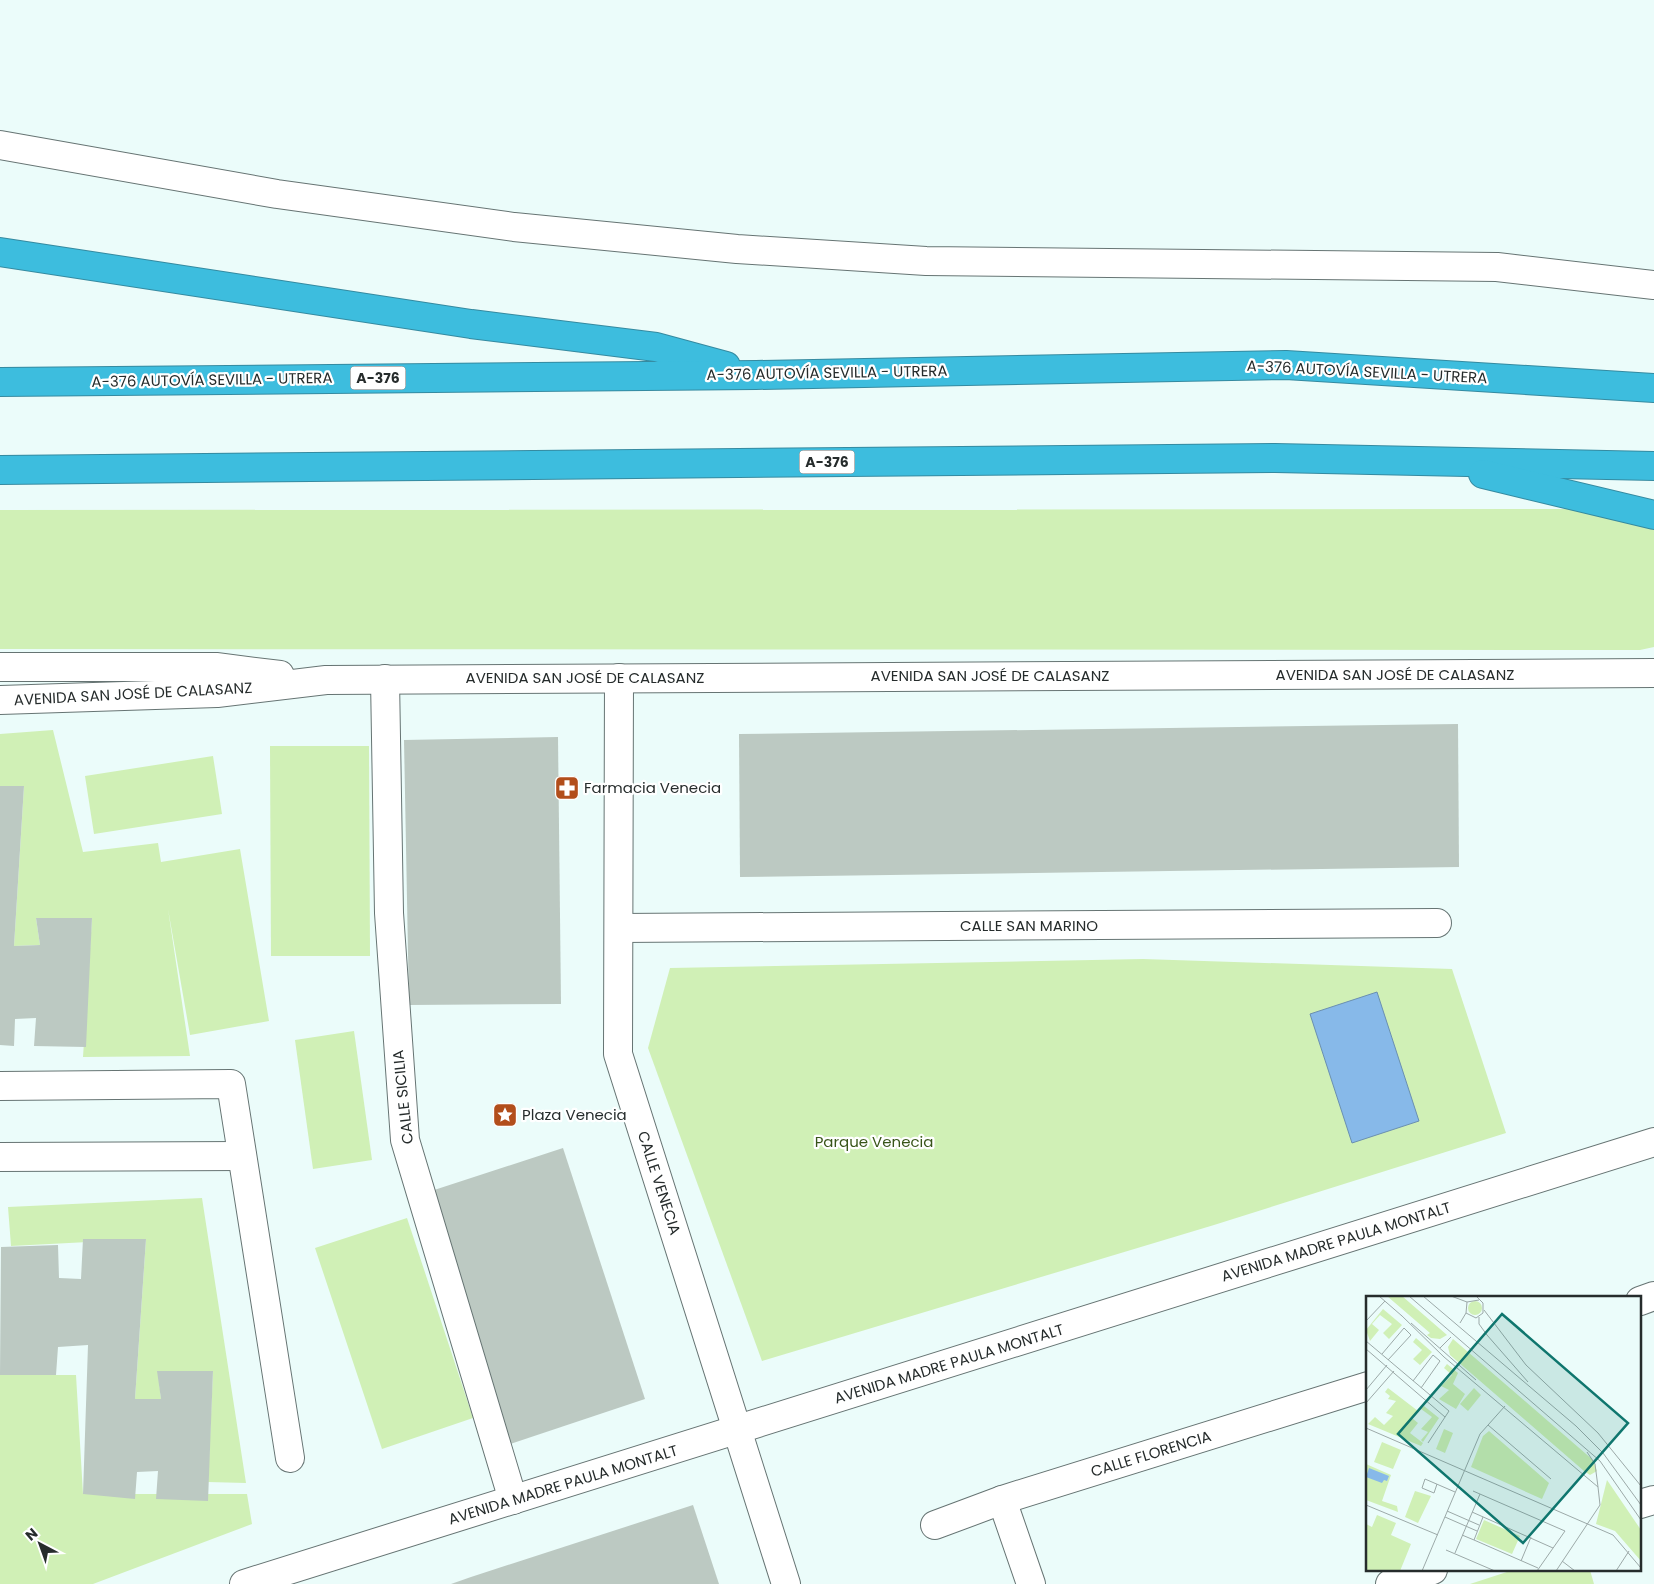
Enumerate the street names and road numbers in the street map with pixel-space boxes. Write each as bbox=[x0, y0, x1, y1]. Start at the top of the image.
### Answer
street label: A-376 AUTOVÍA SEVILLA - UTRERA bbox=[1246, 355, 1488, 388]
street label: A-376 AUTOVÍA SEVILLA - UTRERA bbox=[706, 360, 948, 385]
road number: A-376 bbox=[350, 366, 406, 389]
street label: A-376 AUTOVÍA SEVILLA - UTRERA bbox=[91, 367, 333, 392]
road number: A-376 bbox=[800, 451, 854, 474]
street label: AVENIDA SAN JOSÉ DE CALASANZ bbox=[1276, 664, 1514, 685]
street label: AVENIDA SAN JOSÉ DE CALASANZ bbox=[871, 665, 1109, 686]
street label: AVENIDA SAN JOSÉ DE CALASANZ bbox=[466, 667, 704, 688]
street label: AVENIDA SAN JOSÉ DE CALASANZ bbox=[13, 677, 253, 710]
street label: CALLE SAN MARINO bbox=[960, 915, 1098, 936]
street label: CALLE SICILIA bbox=[387, 1049, 418, 1145]
street label: CALLE VENECIA bbox=[633, 1128, 686, 1237]
street label: AVENIDA MADRE PAULA MONTALT bbox=[1219, 1197, 1453, 1286]
street label: AVENIDA MADRE PAULA MONTALT bbox=[832, 1319, 1066, 1408]
street label: CALLE FLORENCIA bbox=[1088, 1425, 1214, 1482]
street label: AVENIDA MADRE PAULA MONTALT bbox=[446, 1440, 680, 1529]

